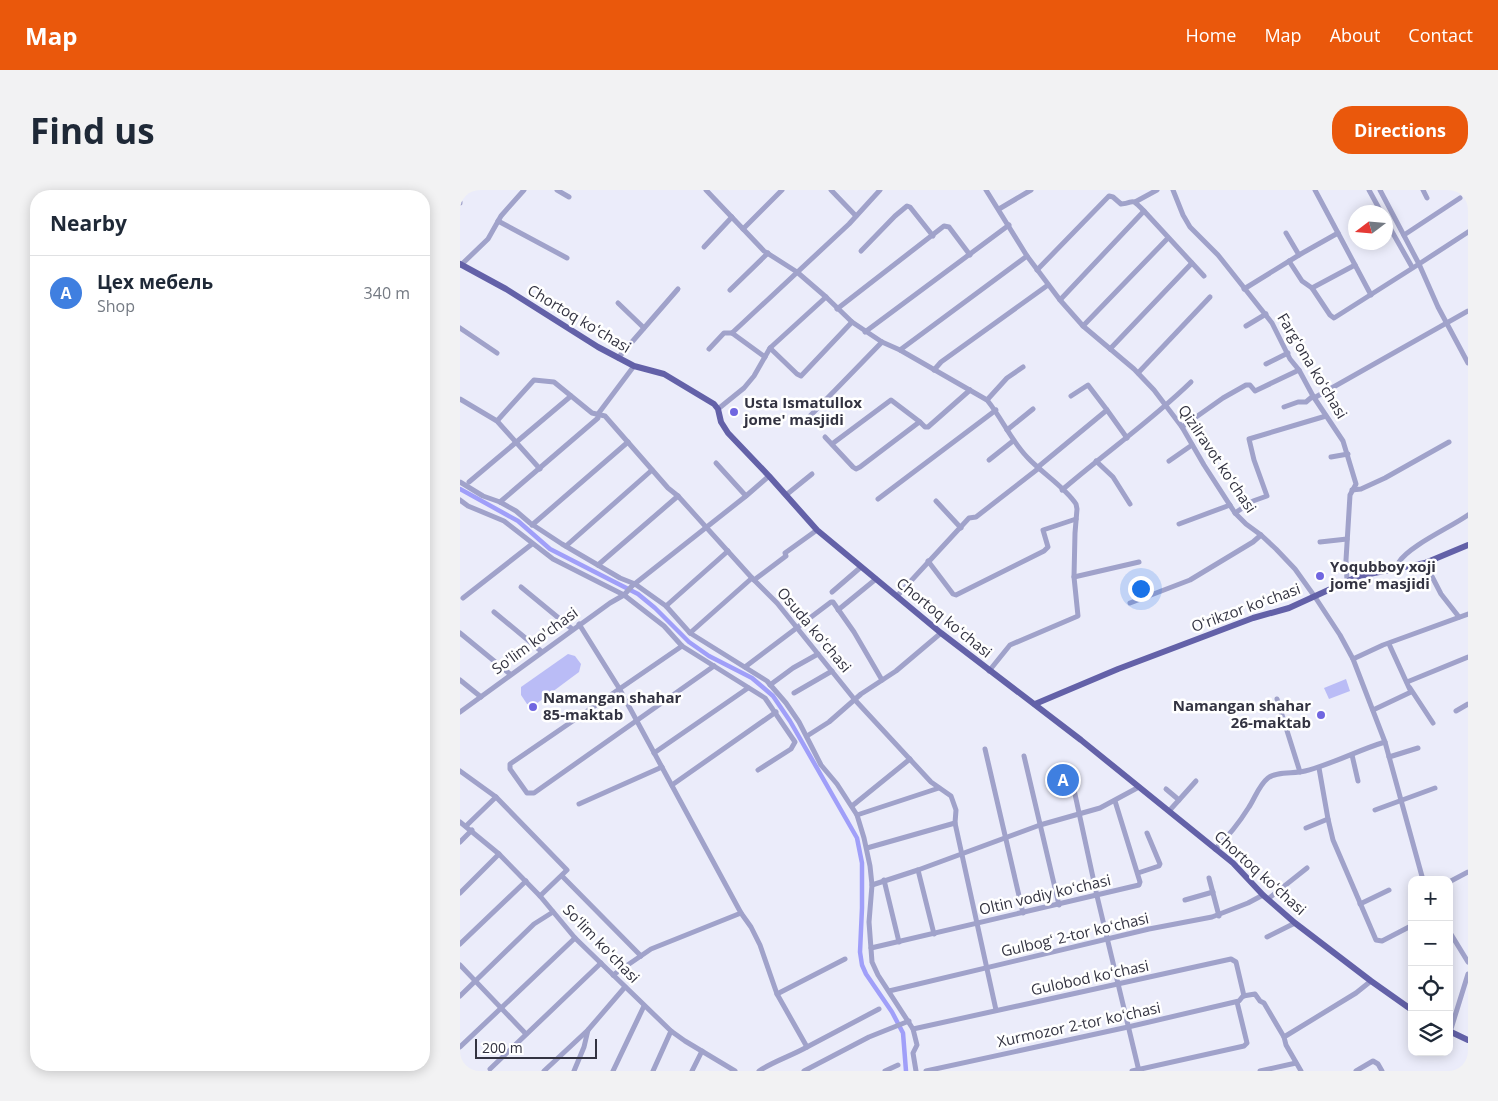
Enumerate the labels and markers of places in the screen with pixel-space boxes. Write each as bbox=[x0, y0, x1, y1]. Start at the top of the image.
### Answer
place label: Usta Ismatullox jome' masjidi bbox=[743, 392, 862, 429]
marker: Usta Ismatullox jome' masjidi bbox=[728, 406, 740, 418]
place label: Yoqubboy xoji jome' masjidi bbox=[1329, 556, 1436, 593]
marker: Yoqubboy xoji jome' masjidi bbox=[1314, 570, 1326, 582]
place label: Namangan shahar 85-maktab bbox=[543, 687, 681, 724]
place label: Namangan shahar 26-maktab bbox=[1173, 695, 1311, 732]
marker: Namangan shahar 85-maktab bbox=[527, 701, 539, 713]
marker: Namangan shahar 26-maktab bbox=[1315, 709, 1327, 721]
pin: A bbox=[1047, 761, 1079, 799]

